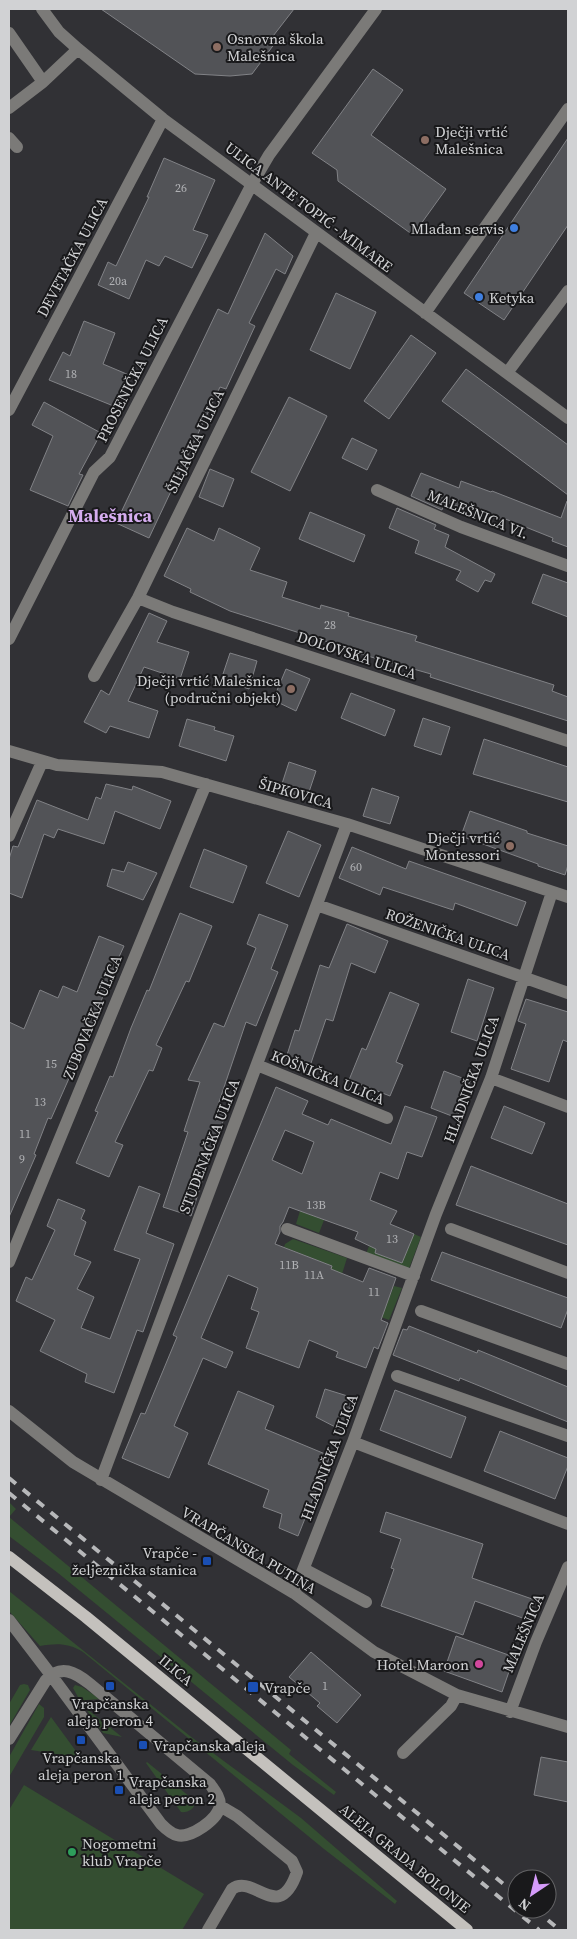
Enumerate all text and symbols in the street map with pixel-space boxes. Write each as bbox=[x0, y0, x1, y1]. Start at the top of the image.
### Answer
place label: Osnovna škola Malešnica bbox=[227, 28, 324, 66]
marker: Osnovna škola Malešnica bbox=[211, 41, 223, 53]
place label: Dječji vrtić Malešnica bbox=[435, 121, 508, 159]
marker: Dječji vrtić Malešnica bbox=[419, 134, 431, 146]
street label: ULICA ANTE TOPIĆ - MIMARE bbox=[221, 137, 397, 277]
house number: 26 bbox=[175, 180, 187, 196]
street label: DEVETAČKA ULICA bbox=[32, 194, 112, 320]
place label: Mlađan servis bbox=[411, 218, 504, 239]
marker: Mlađan servis bbox=[508, 222, 520, 234]
house number: 20a bbox=[109, 273, 128, 289]
place label: Ketyka bbox=[489, 287, 535, 308]
marker: Ketyka bbox=[473, 291, 485, 303]
street label: PROSENIČKA ULICA bbox=[91, 313, 173, 445]
house number: 18 bbox=[65, 366, 77, 382]
street label: ŠILJAČKA ULICA bbox=[161, 386, 229, 496]
street label: MALEŠNICA VI. bbox=[424, 484, 532, 544]
district label: Malešnica bbox=[68, 503, 153, 528]
house number: 28 bbox=[324, 617, 336, 633]
street label: DOLOVSKA ULICA bbox=[295, 626, 420, 684]
place label: Dječji vrtić Malešnica (područni objekt) bbox=[137, 670, 281, 708]
marker: Dječji vrtić Malešnica (područni objekt) bbox=[285, 683, 297, 695]
street label: ŠIPKOVICA bbox=[257, 772, 335, 814]
place label: Dječji vrtić Montessori bbox=[425, 827, 500, 865]
marker: Dječji vrtić Montessori bbox=[504, 840, 516, 852]
house number: 60 bbox=[350, 859, 362, 875]
street label: ROŽENIČKA ULICA bbox=[383, 903, 513, 965]
street label: ZUBOVAČKA ULICA bbox=[57, 952, 127, 1082]
street label: HLADNIČKA ULICA bbox=[438, 1012, 504, 1146]
street label: KOŠNIČKA ULICA bbox=[268, 1045, 388, 1109]
house number: 15 bbox=[45, 1056, 57, 1072]
street label: STUDENAČKA ULICA bbox=[174, 1075, 244, 1217]
house number: 13 bbox=[34, 1094, 46, 1110]
house number: 11 bbox=[19, 1126, 31, 1142]
house number: 9 bbox=[19, 1151, 25, 1167]
house number: 13B bbox=[306, 1197, 326, 1213]
house number: 13 bbox=[386, 1231, 398, 1247]
house number: 11B bbox=[279, 1257, 299, 1273]
house number: 11A bbox=[304, 1267, 324, 1283]
house number: 11 bbox=[368, 1284, 380, 1300]
street label: HLADNIČKA ULICA bbox=[295, 1391, 363, 1523]
street label: VRAPČANSKA PUTINA bbox=[177, 1501, 321, 1599]
place label: Vrapče - željeznička stanica bbox=[72, 1542, 197, 1580]
marker: Vrapče - željeznička stanica bbox=[201, 1555, 213, 1567]
street label: MALEŠNICA bbox=[497, 1590, 549, 1676]
street label: ILICA bbox=[154, 1649, 198, 1691]
place label: Hotel Maroon bbox=[377, 1654, 469, 1675]
marker: Hotel Maroon bbox=[473, 1658, 485, 1670]
place label: Vrapče bbox=[264, 1677, 311, 1698]
house number: 1 bbox=[322, 1678, 328, 1694]
marker: Vrapčanska aleja peron 4 bbox=[104, 1680, 116, 1692]
marker: Vrapče bbox=[246, 1680, 260, 1694]
place label: Vrapčanska aleja peron 4 bbox=[67, 1693, 153, 1731]
marker: Vrapčanska aleja peron 1 bbox=[75, 1734, 87, 1746]
place label: Vrapčanska aleja bbox=[153, 1735, 266, 1756]
marker: Vrapčanska aleja bbox=[137, 1739, 149, 1751]
place label: Vrapčanska aleja peron 1 bbox=[38, 1747, 124, 1785]
place label: Vrapčanska aleja peron 2 bbox=[129, 1771, 215, 1809]
marker: Vrapčanska aleja peron 2 bbox=[113, 1784, 125, 1796]
street label: ALEJA GRADA BOLONJE bbox=[335, 1799, 475, 1917]
place label: Nogometni klub Vrapče bbox=[82, 1833, 162, 1871]
marker: Nogometni klub Vrapče bbox=[66, 1846, 78, 1858]
north arrow bbox=[507, 1869, 557, 1919]
text: N bbox=[515, 1894, 534, 1916]

